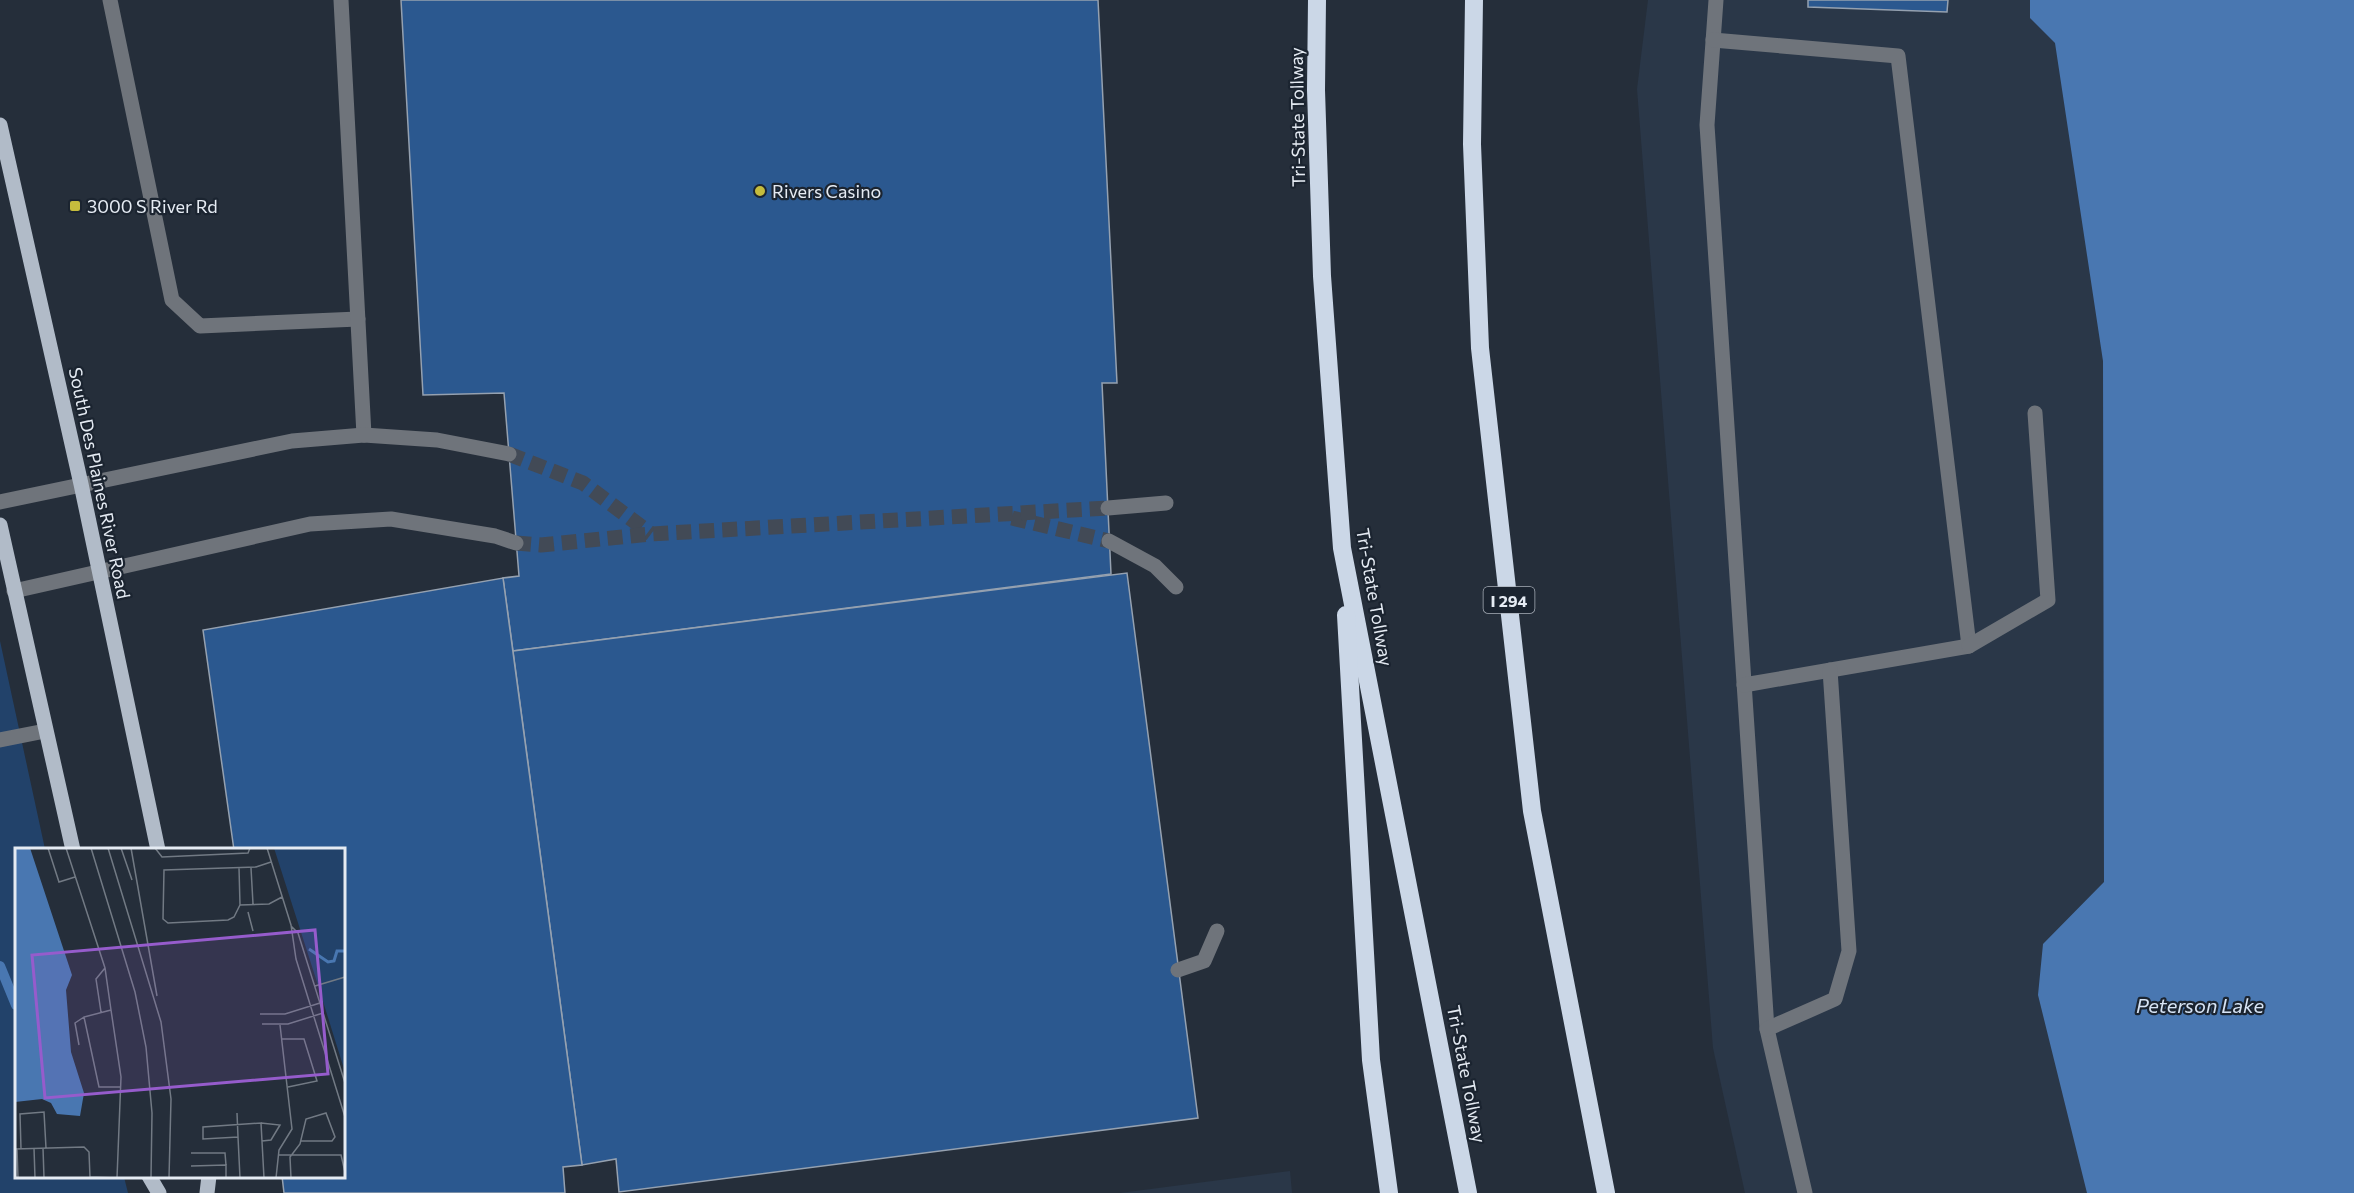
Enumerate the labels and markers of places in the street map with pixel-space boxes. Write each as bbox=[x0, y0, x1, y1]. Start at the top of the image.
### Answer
place label: Rivers Casino bbox=[772, 180, 881, 202]
marker: Rivers Casino bbox=[753, 184, 767, 198]
place label: 3000 S River Rd bbox=[87, 195, 218, 217]
marker: 3000 S River Rd bbox=[68, 199, 82, 213]

